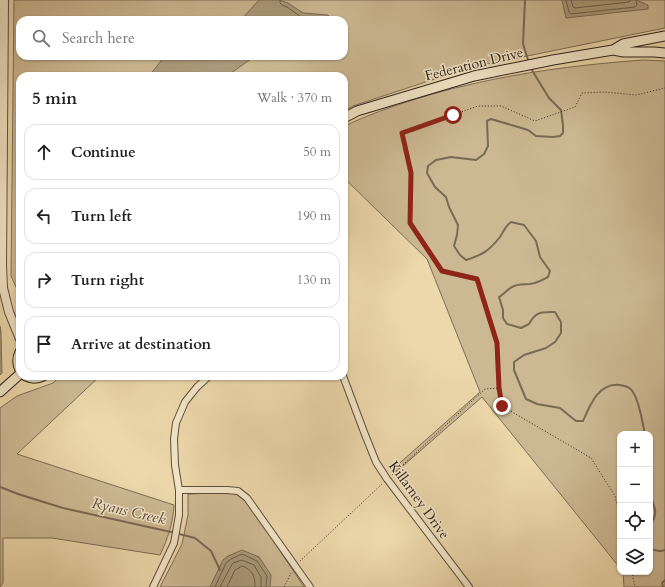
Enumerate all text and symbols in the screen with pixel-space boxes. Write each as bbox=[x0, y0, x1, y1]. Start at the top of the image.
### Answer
search box bbox=[16, 16, 348, 60]
icon: search bbox=[30, 27, 52, 49]
text: Search here bbox=[62, 28, 135, 48]
street label: Federation Drive bbox=[423, 43, 525, 85]
text: 5 min bbox=[32, 87, 77, 110]
text: Walk · 370 m bbox=[257, 89, 332, 107]
route start bbox=[444, 106, 462, 124]
icon: ahead bbox=[33, 141, 55, 163]
text: Continue bbox=[71, 142, 136, 162]
text: 50 m bbox=[303, 143, 331, 161]
icon: left bbox=[33, 205, 55, 227]
text: Turn left bbox=[71, 206, 132, 226]
text: 190 m bbox=[297, 207, 331, 225]
icon: right bbox=[33, 269, 55, 291]
text: Turn right bbox=[71, 270, 144, 290]
text: 130 m bbox=[297, 271, 331, 289]
icon: arrive bbox=[33, 333, 55, 355]
text: Arrive at destination bbox=[71, 334, 211, 354]
route end bbox=[493, 397, 511, 415]
map controls bbox=[617, 431, 653, 575]
button: + bbox=[617, 431, 653, 467]
street label: Killarney Drive bbox=[384, 457, 454, 543]
button: − bbox=[617, 467, 653, 503]
water label: Ryans Creek bbox=[90, 493, 168, 529]
button: locate bbox=[617, 503, 653, 539]
button: layers bbox=[617, 539, 653, 575]

